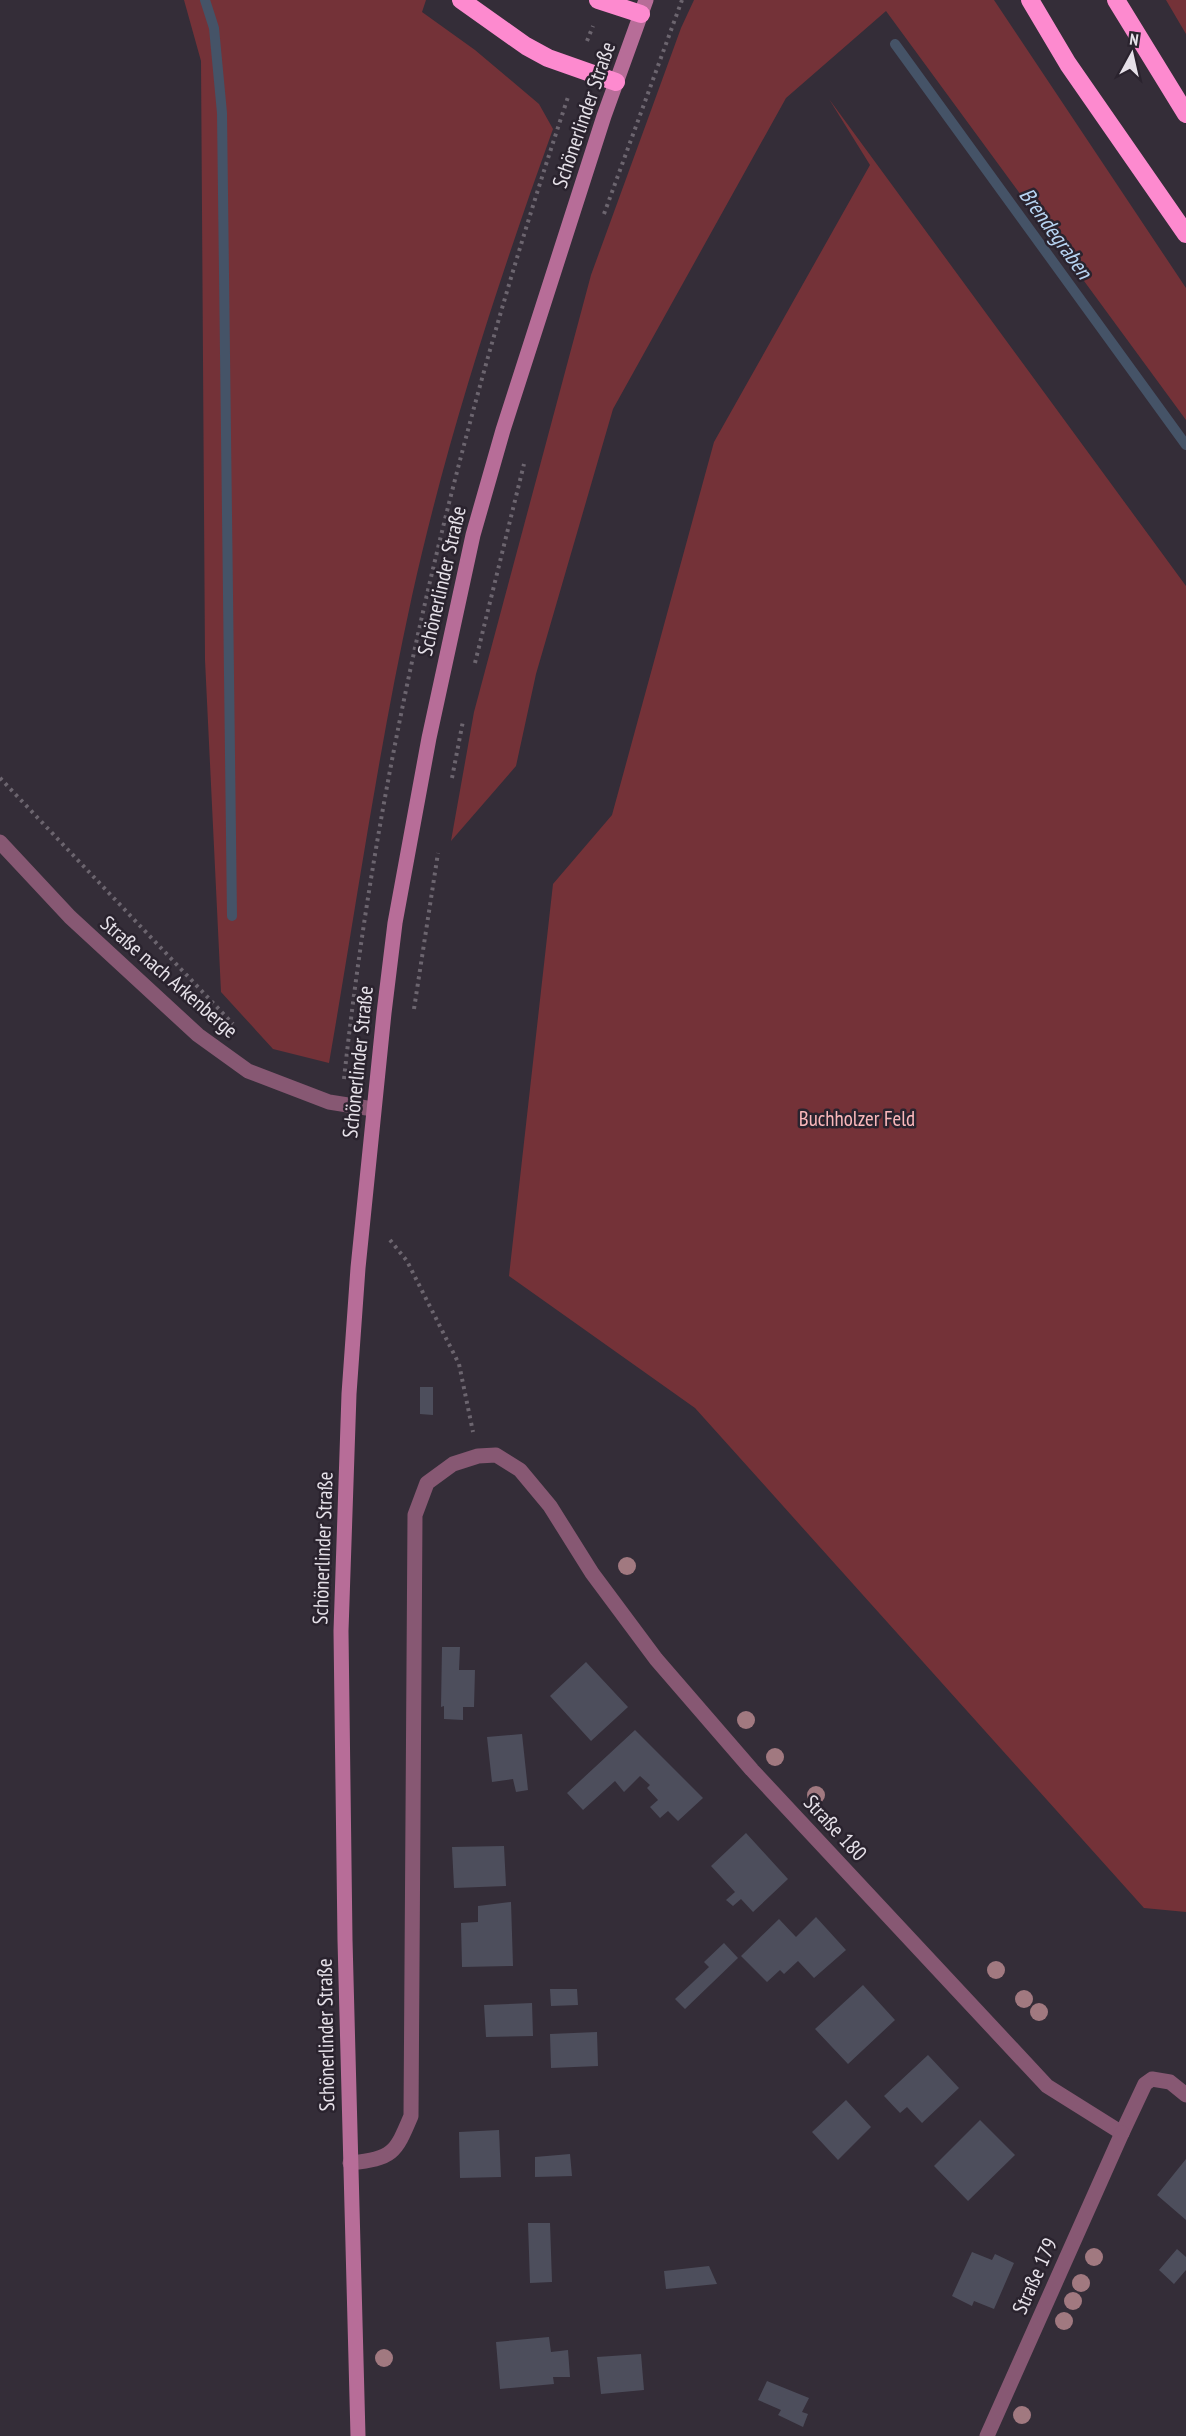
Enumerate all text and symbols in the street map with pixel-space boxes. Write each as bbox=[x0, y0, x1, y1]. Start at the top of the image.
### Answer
north arrow bbox=[1102, 24, 1162, 84]
text: N bbox=[1128, 29, 1140, 50]
street label: Schönerlinder Straße bbox=[546, 38, 621, 192]
water label: Brendegraben bbox=[1013, 182, 1099, 285]
street label: Schönerlinder Straße bbox=[411, 503, 472, 658]
street label: Straße nach Arkenberge bbox=[95, 910, 244, 1044]
street label: Schönerlinder Straße bbox=[336, 985, 379, 1139]
park label: Buchholzer Feld bbox=[799, 1105, 915, 1132]
street label: Schönerlinder Straße bbox=[306, 1471, 339, 1625]
street label: Straße 180 bbox=[798, 1789, 873, 1866]
street label: Schönerlinder Straße bbox=[311, 1958, 340, 2112]
street label: Straße 179 bbox=[1006, 2233, 1063, 2318]

